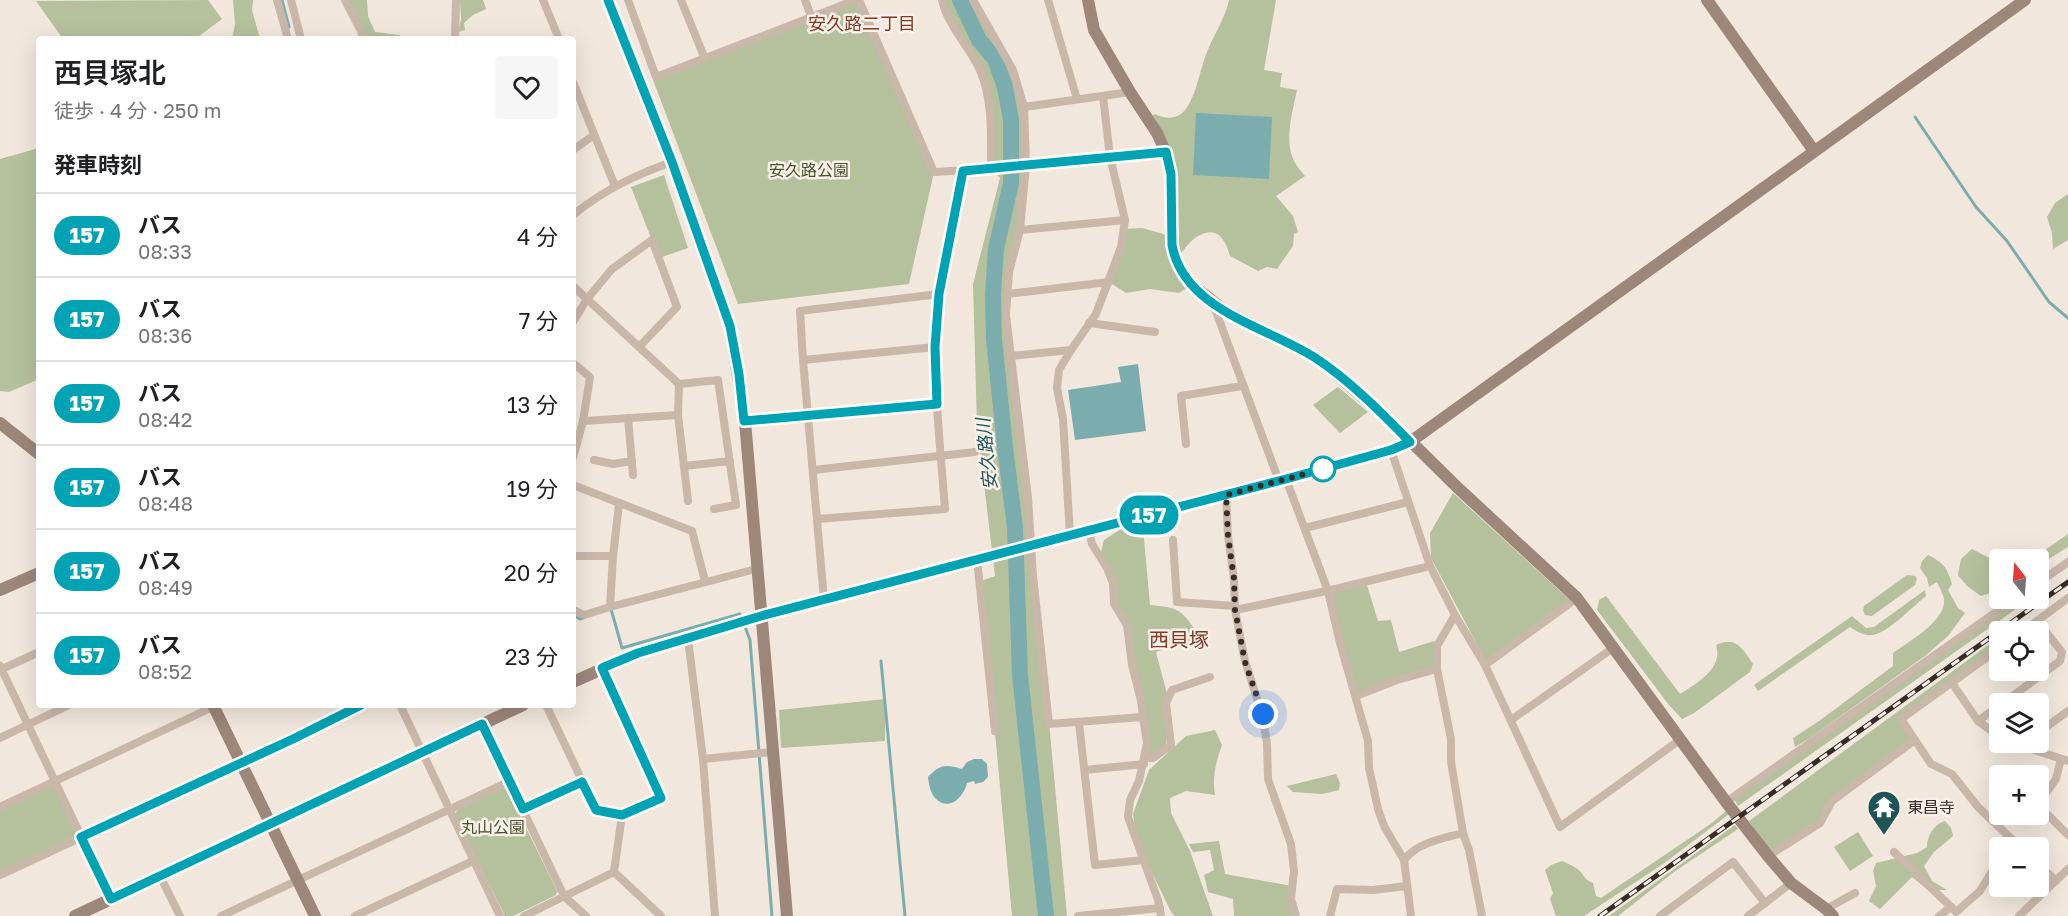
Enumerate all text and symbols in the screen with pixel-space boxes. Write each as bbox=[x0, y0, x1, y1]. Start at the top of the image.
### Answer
district label: 安久路二丁目 bbox=[808, 12, 916, 34]
text: 西貝塚北 bbox=[54, 56, 166, 89]
button: heart bbox=[495, 56, 558, 119]
text: 徒歩 · 4 分 · 250 m bbox=[54, 98, 222, 122]
text: 発車時刻 bbox=[54, 151, 142, 178]
park label: 安久路公園 bbox=[769, 160, 849, 180]
text: バス bbox=[138, 211, 182, 238]
text: 157 bbox=[69, 222, 105, 248]
text: 4 分 bbox=[517, 223, 558, 250]
text: 08:33 bbox=[138, 239, 192, 263]
text: バス bbox=[138, 295, 182, 322]
text: 157 bbox=[69, 306, 105, 332]
text: 7 分 bbox=[519, 307, 558, 334]
text: 08:36 bbox=[138, 323, 192, 347]
text: バス bbox=[138, 379, 182, 406]
text: 157 bbox=[69, 390, 105, 416]
text: 13 分 bbox=[507, 391, 558, 418]
text: 08:42 bbox=[138, 407, 192, 431]
water label: 安久路川 bbox=[971, 415, 1001, 491]
unlabelled marker bbox=[1310, 456, 1336, 482]
text: バス bbox=[138, 463, 182, 490]
text: 157 bbox=[69, 474, 105, 500]
text: 19 分 bbox=[507, 475, 558, 502]
text: 08:48 bbox=[138, 491, 193, 515]
line badge: 157 bbox=[1114, 496, 1184, 534]
text: 157 bbox=[1131, 502, 1167, 528]
text: バス bbox=[138, 547, 182, 574]
north arrow bbox=[1989, 549, 2049, 609]
map controls bbox=[1989, 549, 2049, 897]
text: 157 bbox=[69, 558, 105, 584]
text: 20 分 bbox=[504, 559, 558, 586]
text: 08:49 bbox=[138, 575, 193, 599]
button: locate bbox=[1989, 621, 2049, 681]
district label: 西貝塚 bbox=[1149, 627, 1209, 651]
text: バス bbox=[138, 631, 182, 658]
text: 157 bbox=[69, 642, 105, 668]
text: 23 分 bbox=[505, 643, 558, 670]
text: 08:52 bbox=[138, 659, 192, 683]
button: layers bbox=[1989, 693, 2049, 753]
your location bbox=[1248, 699, 1278, 729]
button: + bbox=[1989, 765, 2049, 825]
temple icon: 東昌寺 bbox=[1866, 789, 1902, 836]
place label: 東昌寺 bbox=[1907, 797, 1955, 817]
park label: 丸山公園 bbox=[461, 817, 525, 837]
button: − bbox=[1989, 837, 2049, 897]

